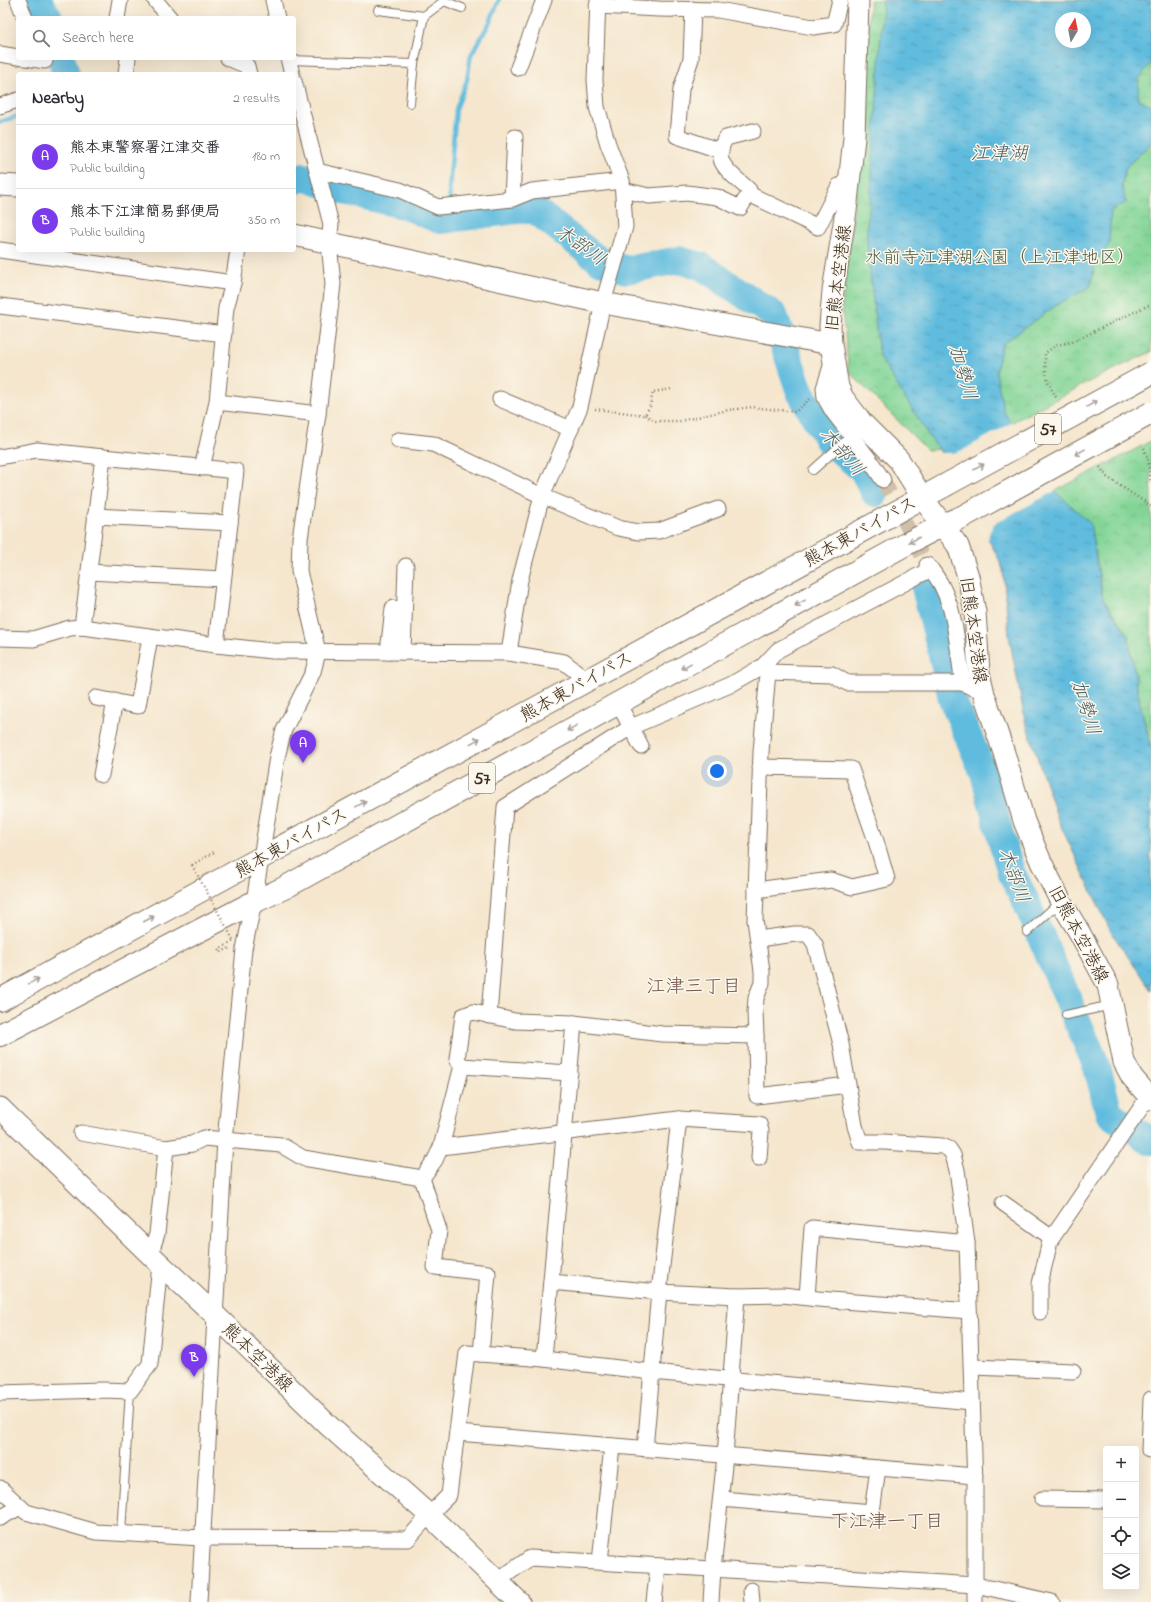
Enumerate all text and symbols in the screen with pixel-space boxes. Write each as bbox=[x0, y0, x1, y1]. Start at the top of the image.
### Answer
north arrow bbox=[1055, 12, 1091, 48]
search box bbox=[16, 16, 296, 60]
icon: search bbox=[30, 27, 52, 49]
text: Search here bbox=[62, 27, 134, 49]
text: Nearby bbox=[32, 86, 84, 111]
text: 2 results bbox=[233, 89, 280, 108]
text: 熊本東警察署江津交番 bbox=[70, 137, 220, 159]
water label: 江津湖 bbox=[970, 141, 1029, 168]
text: A bbox=[41, 147, 49, 166]
text: 180 m bbox=[252, 147, 280, 166]
text: Public building bbox=[70, 159, 145, 178]
text: 熊本下江津簡易郵便局 bbox=[70, 201, 220, 223]
text: B bbox=[41, 211, 49, 230]
text: 350 m bbox=[248, 211, 280, 230]
water label: 木部川 bbox=[548, 219, 611, 273]
text: Public building bbox=[70, 223, 145, 242]
street label: 旧熊本空港線 bbox=[821, 223, 859, 333]
park label: 水前寺江津湖公園（上江津地区） bbox=[865, 246, 1135, 272]
water label: 加勢川 bbox=[941, 342, 982, 404]
one-way arrow bbox=[1086, 400, 1098, 407]
road number: 57 bbox=[1035, 414, 1061, 444]
water label: 木部川 bbox=[812, 422, 870, 483]
one-way arrow bbox=[1074, 449, 1086, 456]
one-way arrow bbox=[972, 463, 984, 470]
street label: 熊本東バイパス bbox=[800, 491, 922, 575]
one-way arrow bbox=[908, 537, 920, 545]
street label: 旧熊本空港線 bbox=[952, 575, 992, 686]
one-way arrow bbox=[794, 600, 806, 607]
street label: 熊本東バイパス bbox=[516, 646, 638, 730]
one-way arrow bbox=[680, 662, 692, 670]
water label: 加勢川 bbox=[1063, 677, 1106, 739]
one-way arrow bbox=[567, 725, 579, 733]
pin: A bbox=[290, 730, 316, 763]
one-way arrow bbox=[469, 737, 481, 745]
your location bbox=[707, 761, 727, 781]
road number: 57 bbox=[469, 763, 495, 793]
one-way arrow bbox=[355, 799, 367, 807]
street label: 熊本東バイパス bbox=[231, 802, 353, 886]
water label: 木部川 bbox=[990, 844, 1035, 907]
street label: 旧熊本空港線 bbox=[1040, 881, 1114, 989]
one-way arrow bbox=[142, 915, 154, 922]
district label: 江津三丁目 bbox=[646, 974, 742, 1001]
one-way arrow bbox=[28, 977, 40, 984]
street label: 熊本空港線 bbox=[215, 1318, 298, 1399]
pin: B bbox=[181, 1344, 207, 1377]
map controls bbox=[1103, 1446, 1139, 1590]
button: + bbox=[1103, 1446, 1139, 1482]
button: − bbox=[1103, 1482, 1139, 1518]
district label: 下江津一丁目 bbox=[830, 1509, 944, 1536]
button: locate bbox=[1103, 1518, 1139, 1554]
button: layers bbox=[1103, 1554, 1139, 1590]

